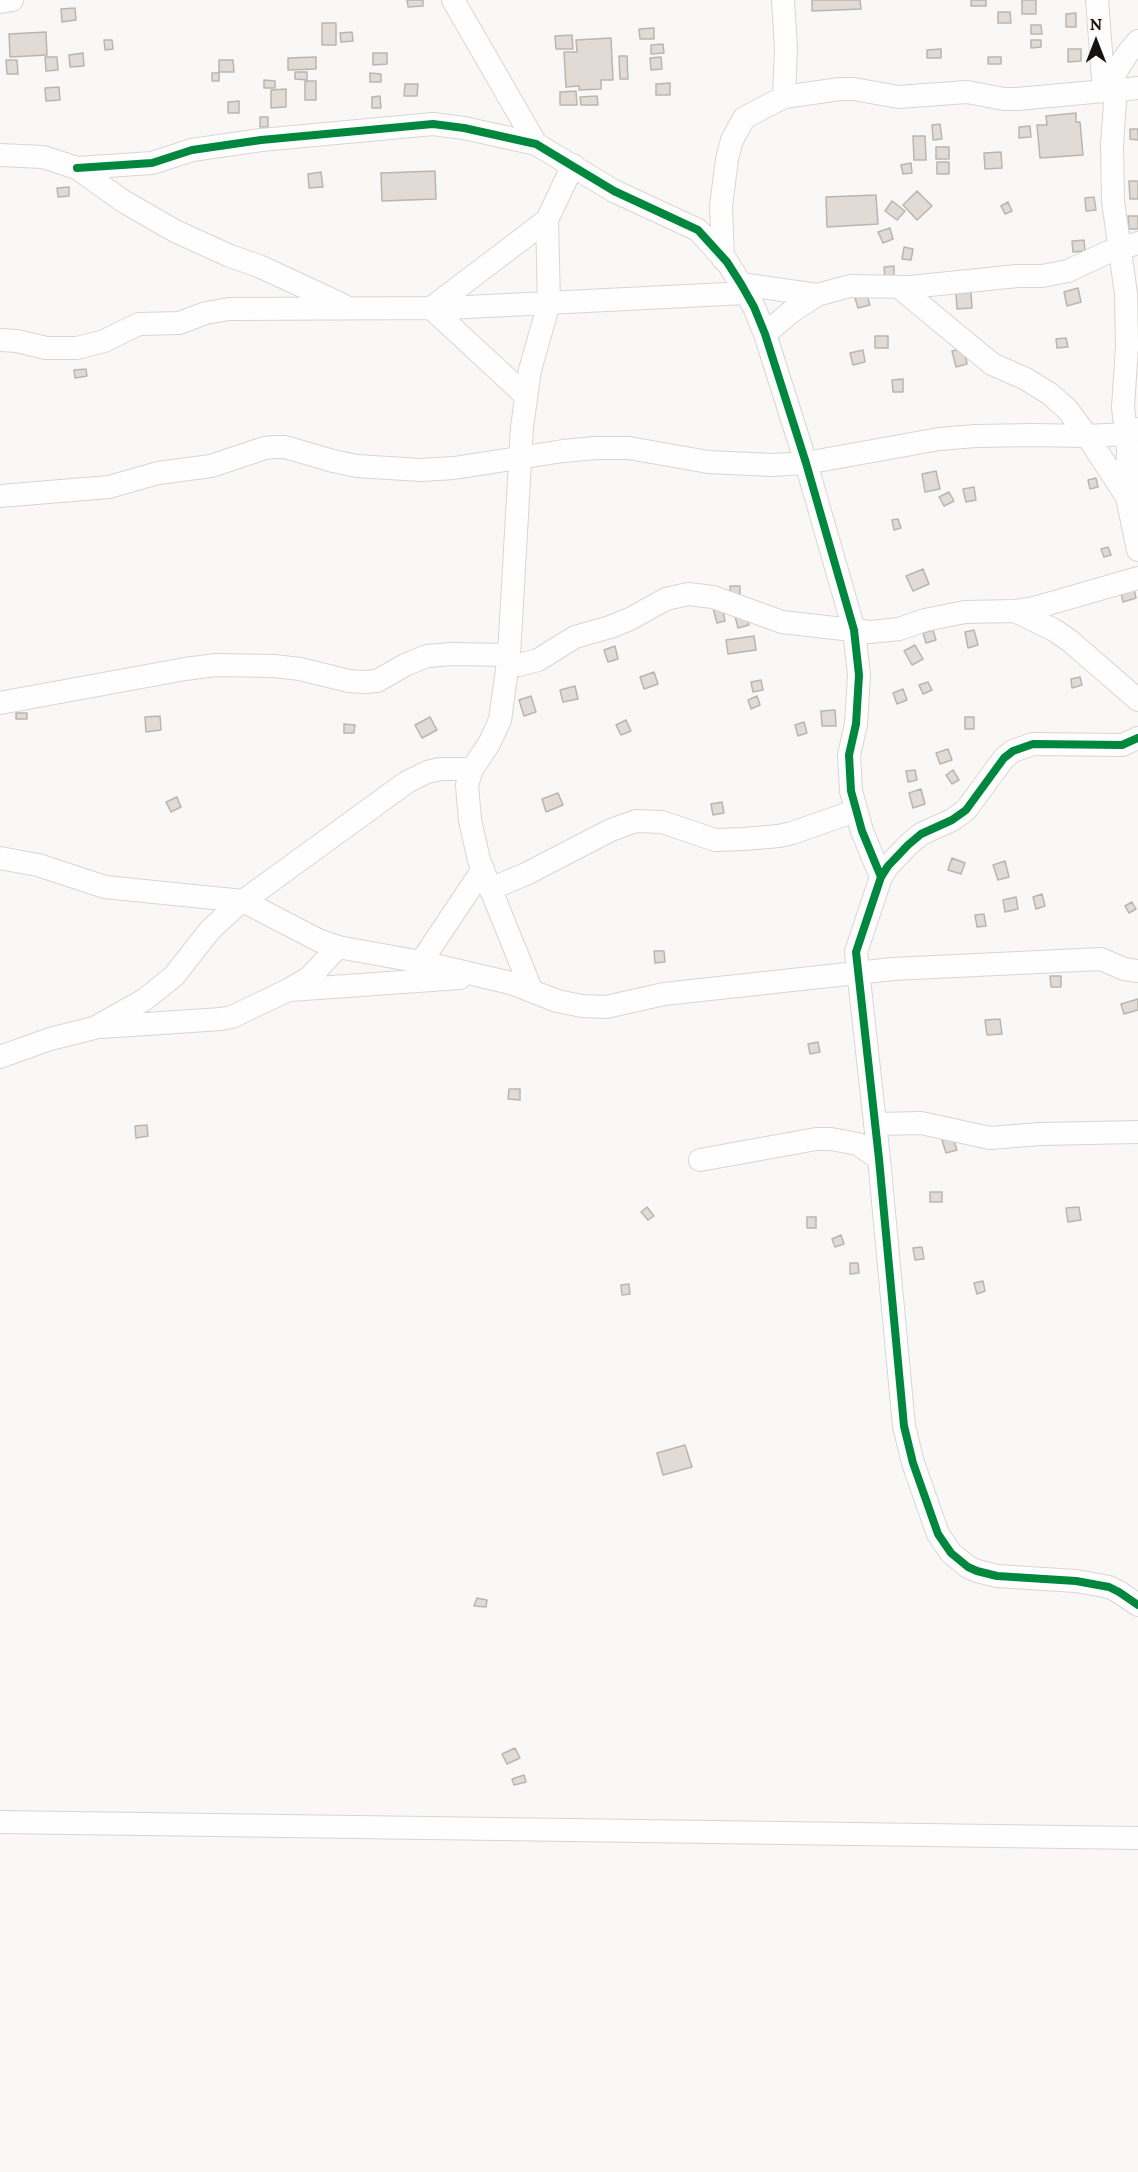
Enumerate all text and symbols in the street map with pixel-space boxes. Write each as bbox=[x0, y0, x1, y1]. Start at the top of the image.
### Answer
north arrow bbox=[1066, 12, 1126, 72]
text: N bbox=[1090, 14, 1102, 34]

